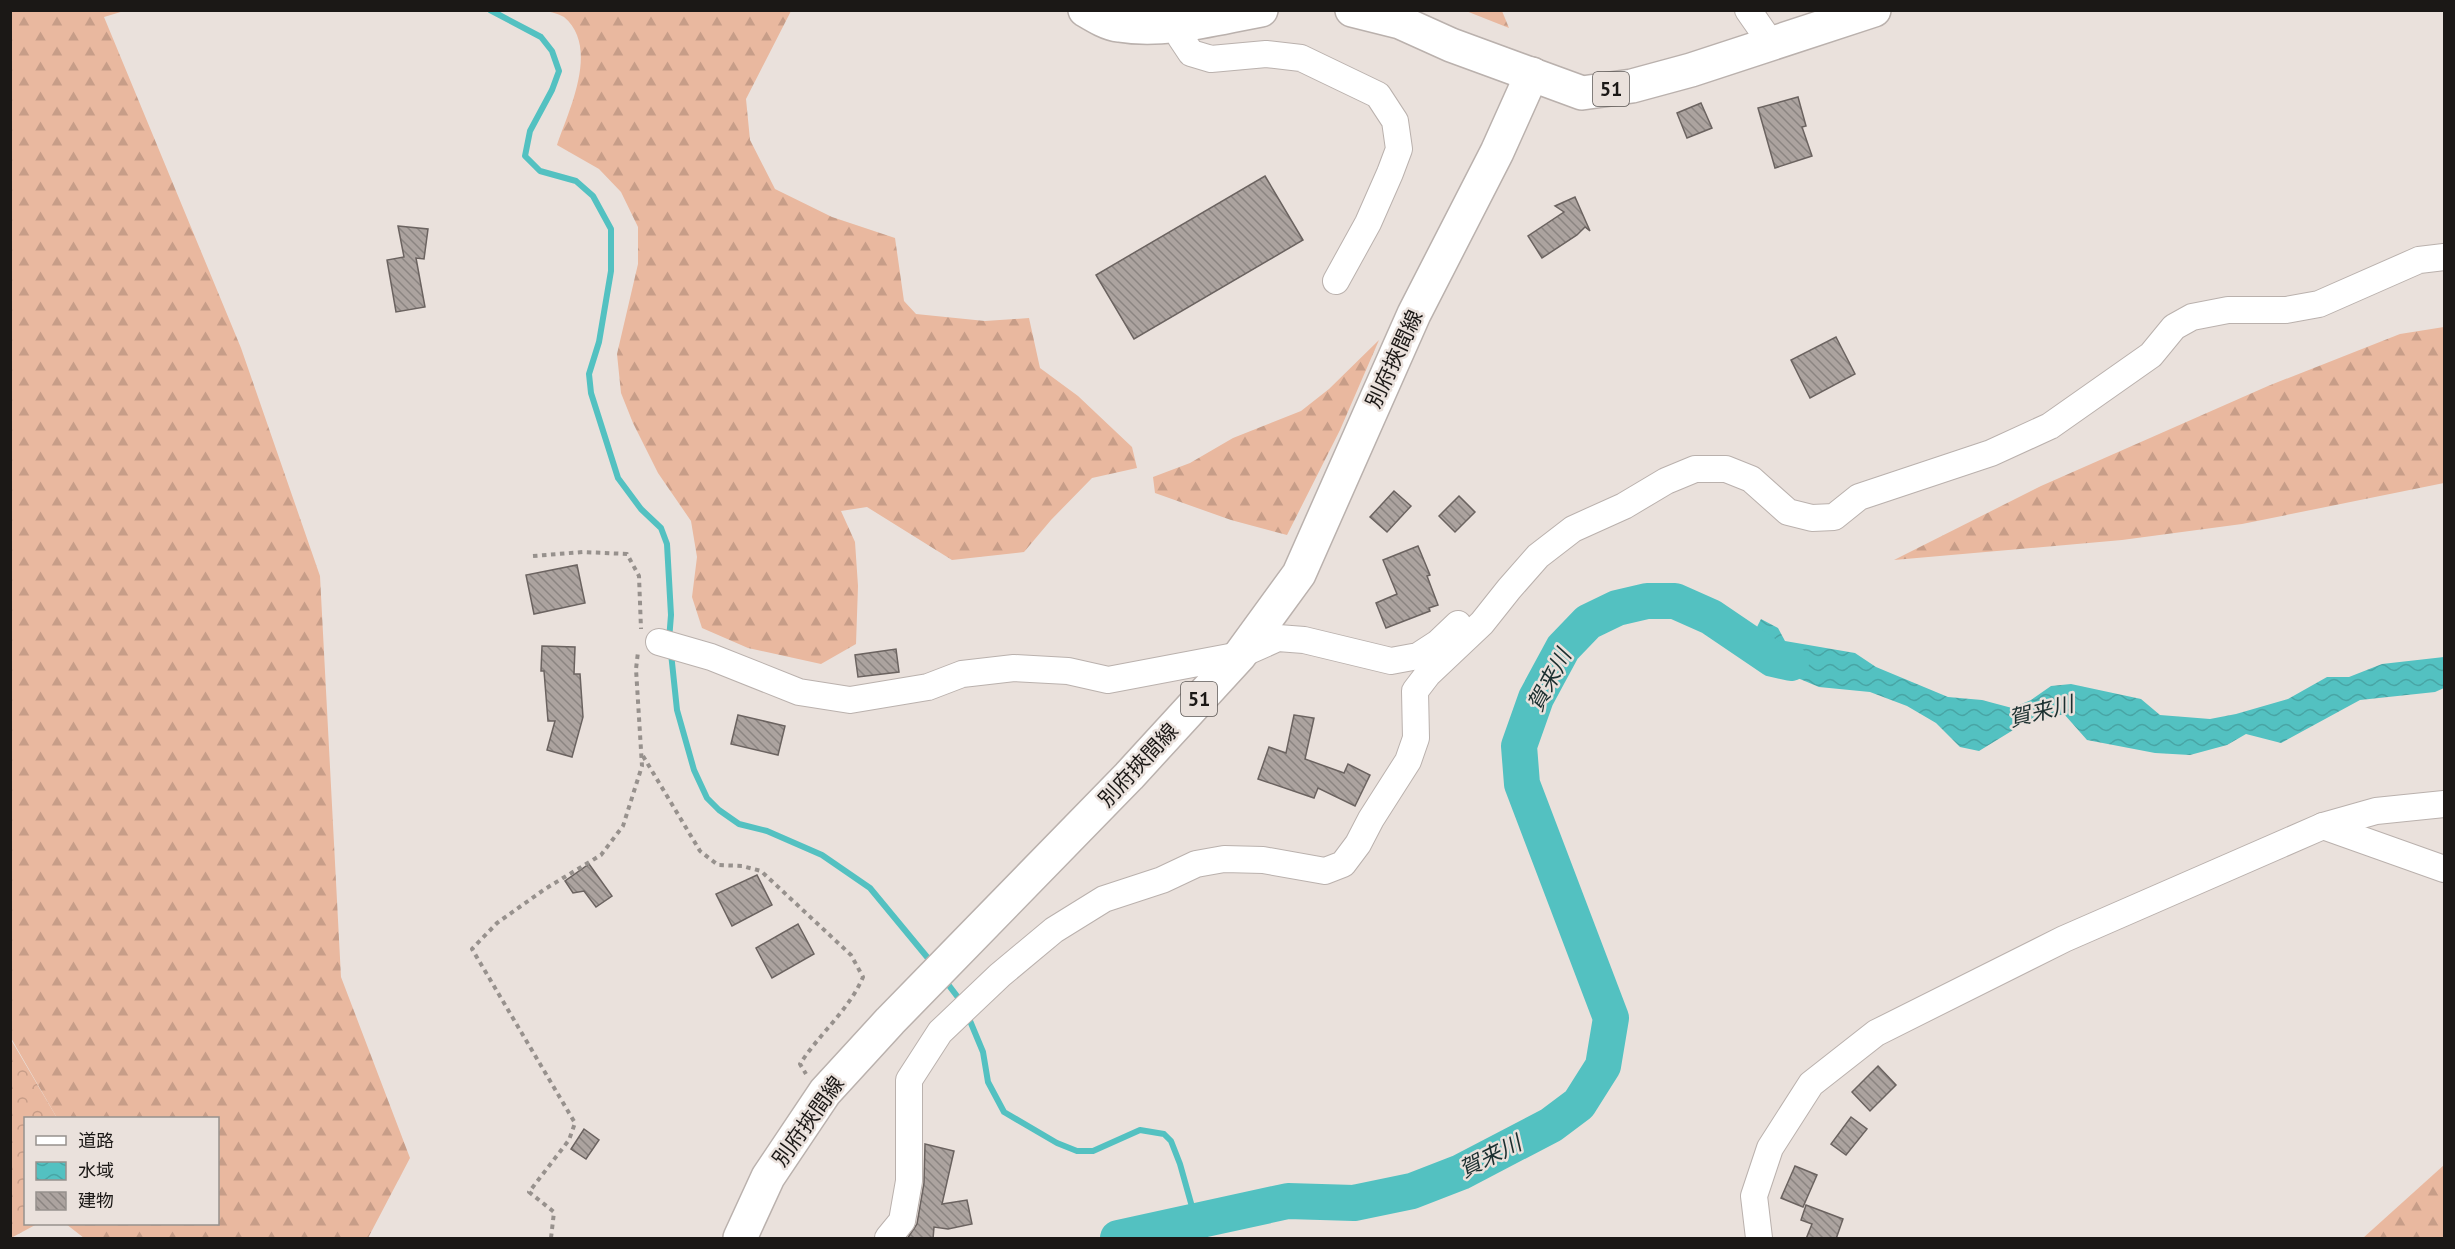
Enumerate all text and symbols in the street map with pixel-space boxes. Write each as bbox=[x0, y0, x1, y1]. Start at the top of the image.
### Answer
road number: 51 bbox=[1593, 72, 1629, 106]
street label: 別府挾間線 bbox=[1360, 306, 1428, 412]
water label: 賀来川 bbox=[1521, 643, 1578, 716]
road number: 51 bbox=[1181, 682, 1217, 716]
water label: 賀来川 bbox=[2006, 689, 2078, 733]
street label: 別府挾間線 bbox=[1092, 717, 1184, 813]
street label: 別府挾間線 bbox=[766, 1071, 850, 1171]
legend bbox=[24, 1117, 219, 1225]
water label: 賀来川 bbox=[1454, 1128, 1528, 1183]
text: 道路 bbox=[78, 1129, 114, 1152]
text: 水域 bbox=[78, 1159, 114, 1182]
text: 建物 bbox=[78, 1189, 114, 1212]

